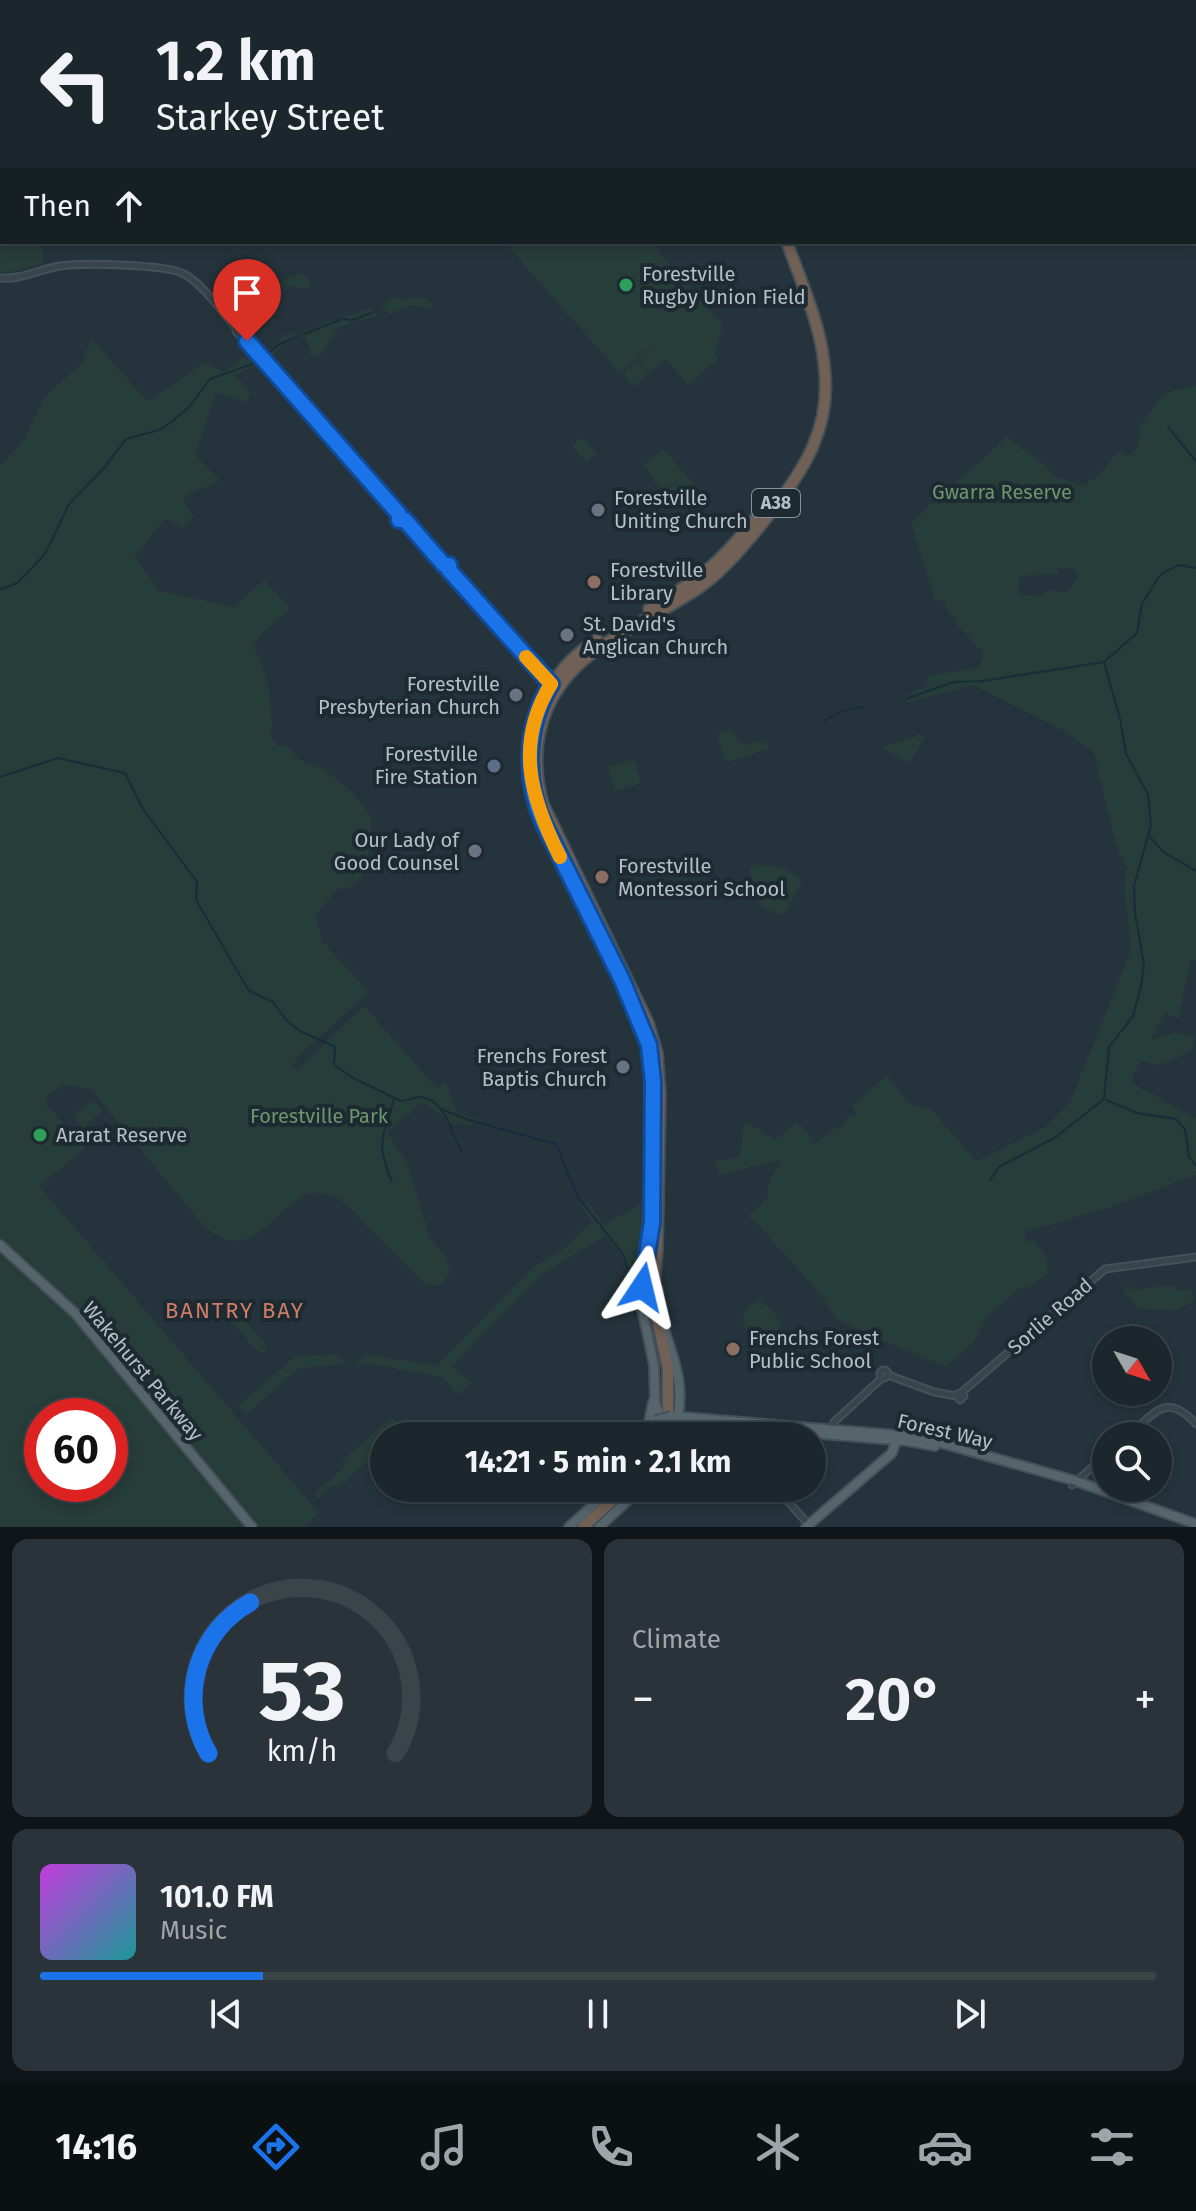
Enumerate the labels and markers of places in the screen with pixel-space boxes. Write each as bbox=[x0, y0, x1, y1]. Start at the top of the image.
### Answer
pin bbox=[213, 259, 281, 341]
place label: Forestville Rugby Union Field bbox=[642, 262, 806, 309]
marker: Forestville Rugby Union Field bbox=[617, 276, 635, 294]
place label: Forestville Uniting Church bbox=[614, 486, 748, 533]
marker: Forestville Uniting Church bbox=[589, 501, 607, 519]
place label: Forestville Library bbox=[610, 558, 703, 605]
marker: Forestville Library bbox=[585, 573, 603, 591]
place label: St. David's Anglican Church bbox=[583, 612, 728, 659]
marker: St. David's Anglican Church bbox=[558, 626, 576, 644]
place label: Forestville Presbyterian Church bbox=[318, 672, 500, 719]
marker: Forestville Presbyterian Church bbox=[507, 686, 525, 704]
place label: Forestville Fire Station bbox=[375, 742, 478, 789]
marker: Forestville Fire Station bbox=[485, 757, 503, 775]
place label: Our Lady of Good Counsel bbox=[334, 828, 460, 875]
marker: Our Lady of Good Counsel bbox=[466, 842, 484, 860]
place label: Forestville Montessori School bbox=[618, 854, 785, 901]
marker: Forestville Montessori School bbox=[593, 868, 611, 886]
place label: Frenchs Forest Baptis Church bbox=[477, 1044, 608, 1091]
marker: Frenchs Forest Baptis Church bbox=[614, 1058, 632, 1076]
place label: Ararat Reserve bbox=[56, 1123, 187, 1147]
marker: Ararat Reserve bbox=[31, 1126, 49, 1144]
place label: Frenchs Forest Public School bbox=[749, 1326, 880, 1373]
marker: Frenchs Forest Public School bbox=[724, 1340, 742, 1358]

